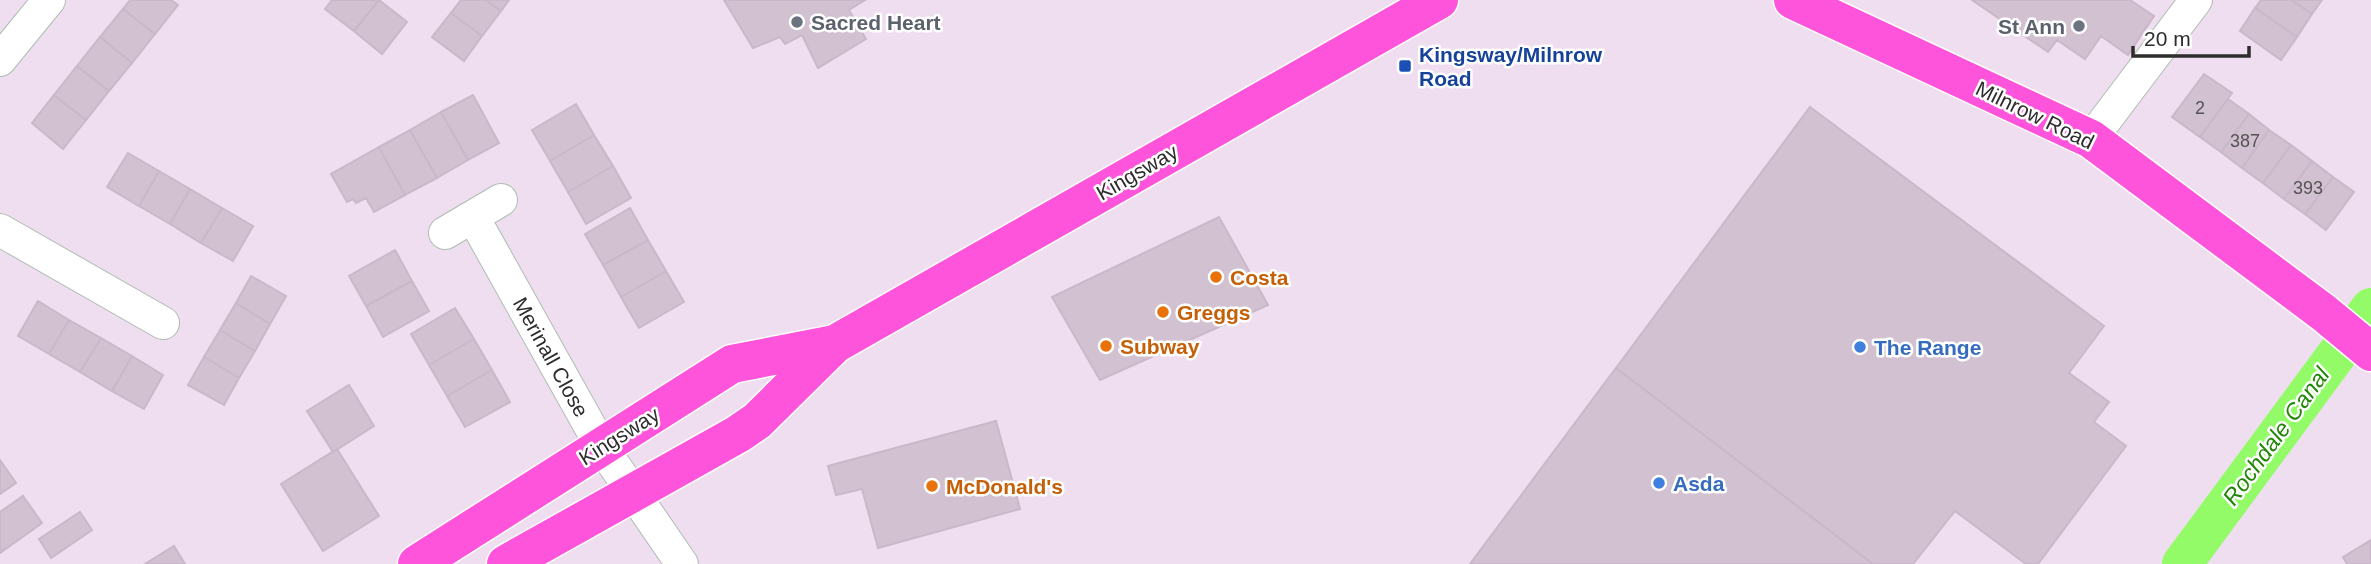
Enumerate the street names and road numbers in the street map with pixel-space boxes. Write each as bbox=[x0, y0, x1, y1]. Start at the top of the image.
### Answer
street label: Milnrow Road bbox=[1972, 77, 2098, 153]
street label: Kingsway bbox=[1092, 139, 1182, 204]
street label: Merinall Close bbox=[509, 293, 593, 421]
street label: Kingsway bbox=[575, 402, 664, 470]

